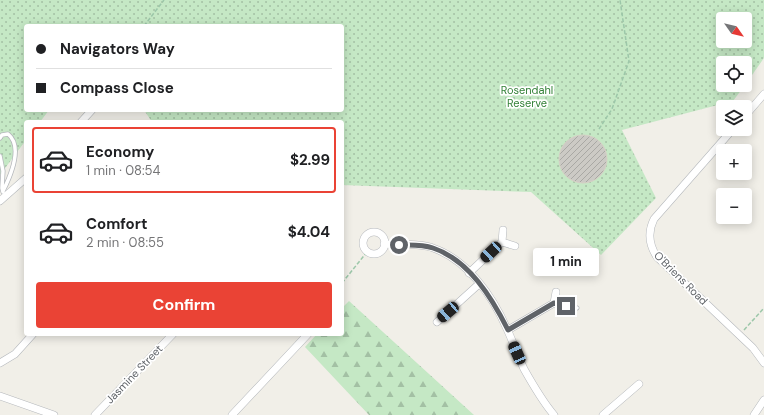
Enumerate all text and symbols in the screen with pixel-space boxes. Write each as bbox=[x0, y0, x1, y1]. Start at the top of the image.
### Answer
north arrow bbox=[716, 12, 752, 48]
map controls bbox=[716, 12, 752, 224]
text: Navigators Way bbox=[60, 39, 175, 59]
button: locate bbox=[716, 56, 752, 92]
text: Compass Close bbox=[60, 78, 174, 98]
park label: Rosendahl Reserve bbox=[501, 83, 553, 110]
button: layers bbox=[716, 100, 752, 136]
icon: car bbox=[38, 142, 74, 178]
text: Economy bbox=[86, 142, 154, 162]
button: + bbox=[716, 144, 752, 180]
text: $2.99 bbox=[290, 150, 330, 170]
text: 1 min · 08:54 bbox=[86, 162, 160, 179]
button: − bbox=[716, 188, 752, 224]
icon: car bbox=[38, 214, 74, 250]
text: Comfort bbox=[86, 214, 147, 234]
text: $4.04 bbox=[288, 222, 330, 242]
text: 2 min · 08:55 bbox=[86, 234, 164, 251]
route start bbox=[390, 236, 408, 254]
car bbox=[478, 239, 504, 265]
callout: 1 min bbox=[533, 248, 599, 276]
street label: O'Briens Road bbox=[651, 248, 711, 308]
text: 1 min bbox=[550, 253, 582, 270]
button: Confirm bbox=[36, 282, 332, 328]
route end bbox=[557, 297, 575, 315]
car bbox=[435, 300, 461, 324]
car bbox=[507, 340, 527, 366]
street label: Jasmine Street bbox=[103, 342, 165, 406]

